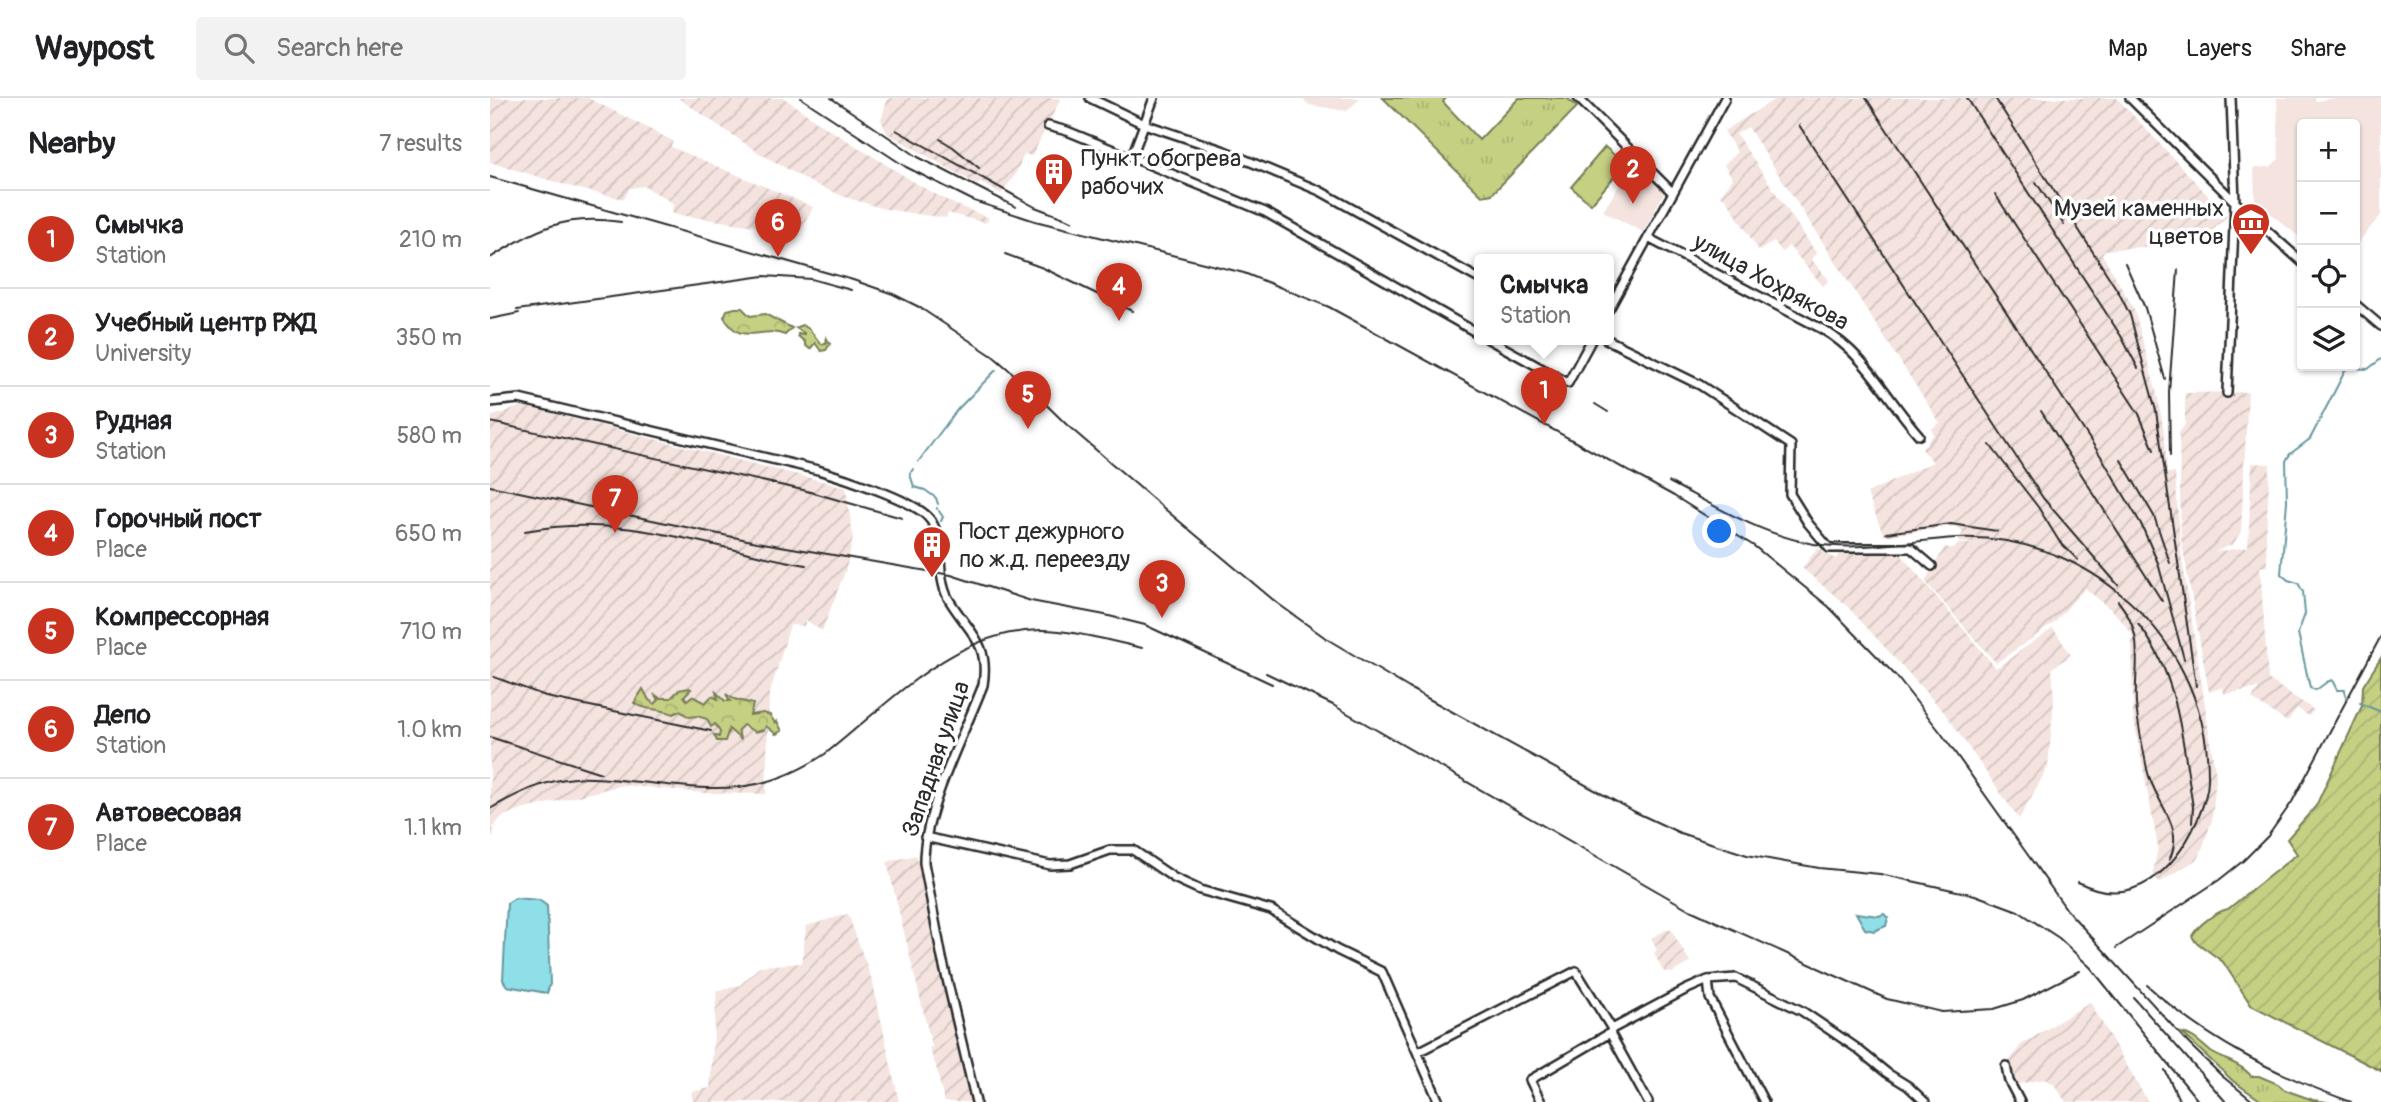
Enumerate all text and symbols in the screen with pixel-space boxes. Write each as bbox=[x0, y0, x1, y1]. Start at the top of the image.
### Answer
search box bbox=[196, 17, 686, 80]
text: Waypost bbox=[35, 28, 154, 69]
icon: search bbox=[220, 29, 258, 67]
text: Search here bbox=[276, 32, 403, 64]
text: Map bbox=[2108, 34, 2148, 63]
text: Layers bbox=[2186, 34, 2252, 63]
text: Share bbox=[2290, 34, 2346, 63]
map controls bbox=[2297, 119, 2360, 371]
button: + bbox=[2297, 119, 2360, 182]
text: Nearby bbox=[28, 125, 115, 162]
text: 7 results bbox=[379, 129, 462, 158]
place label: Пункт обогрева рабочих bbox=[1081, 144, 1241, 201]
pin: 2 bbox=[1610, 146, 1656, 204]
building icon: Пункт обогрева рабочих bbox=[1033, 151, 1075, 206]
button: − bbox=[2297, 182, 2360, 245]
place label: Музей каменных цветов bbox=[2054, 194, 2224, 251]
pin: 6 bbox=[755, 199, 801, 257]
museum icon: Музей каменных цветов bbox=[2230, 201, 2272, 256]
text: Смычка bbox=[95, 209, 184, 241]
text: 1 bbox=[47, 225, 56, 254]
text: 210 m bbox=[399, 225, 462, 254]
street label: улица Хохрякова bbox=[1687, 227, 1854, 337]
text: Station bbox=[95, 241, 166, 270]
button: locate bbox=[2297, 245, 2360, 308]
popup bbox=[1474, 254, 1614, 345]
pin: 4 bbox=[1096, 263, 1142, 321]
text: Смычка bbox=[1500, 269, 1588, 301]
text: Station bbox=[1500, 301, 1571, 330]
text: Учебный центр РЖД bbox=[95, 307, 316, 339]
button: layers bbox=[2297, 308, 2360, 371]
text: 2 bbox=[45, 323, 57, 352]
text: 350 m bbox=[396, 323, 462, 352]
text: University bbox=[95, 339, 191, 368]
pin: 1 bbox=[1521, 367, 1567, 425]
pin: 5 bbox=[1005, 371, 1051, 429]
text: Рудная bbox=[95, 405, 172, 437]
text: 3 bbox=[45, 421, 57, 450]
text: 580 m bbox=[397, 421, 462, 450]
text: Station bbox=[95, 437, 166, 466]
pin: 7 bbox=[592, 475, 638, 533]
text: Горочный пост bbox=[95, 503, 262, 535]
your location bbox=[1702, 514, 1736, 548]
place label: Пост дежурного по ж.д. переезду bbox=[959, 517, 1130, 574]
text: 4 bbox=[44, 519, 58, 548]
text: 650 m bbox=[395, 519, 462, 548]
building icon: Пост дежурного по ж.д. переезду bbox=[911, 524, 953, 579]
text: Place bbox=[95, 535, 147, 564]
pin: 3 bbox=[1139, 560, 1185, 618]
text: Компрессорная bbox=[95, 601, 269, 633]
text: 5 bbox=[45, 617, 57, 646]
text: 710 m bbox=[400, 617, 462, 646]
text: Place bbox=[95, 633, 147, 662]
street label: Западная улица bbox=[896, 677, 976, 841]
text: Депо bbox=[95, 699, 151, 731]
text: 6 bbox=[44, 715, 58, 744]
text: 1.0 km bbox=[397, 715, 462, 744]
text: Station bbox=[95, 731, 166, 760]
text: Автовесовая bbox=[95, 797, 242, 829]
text: 7 bbox=[45, 813, 57, 842]
text: 1.1 km bbox=[404, 813, 462, 842]
text: Place bbox=[95, 829, 147, 858]

